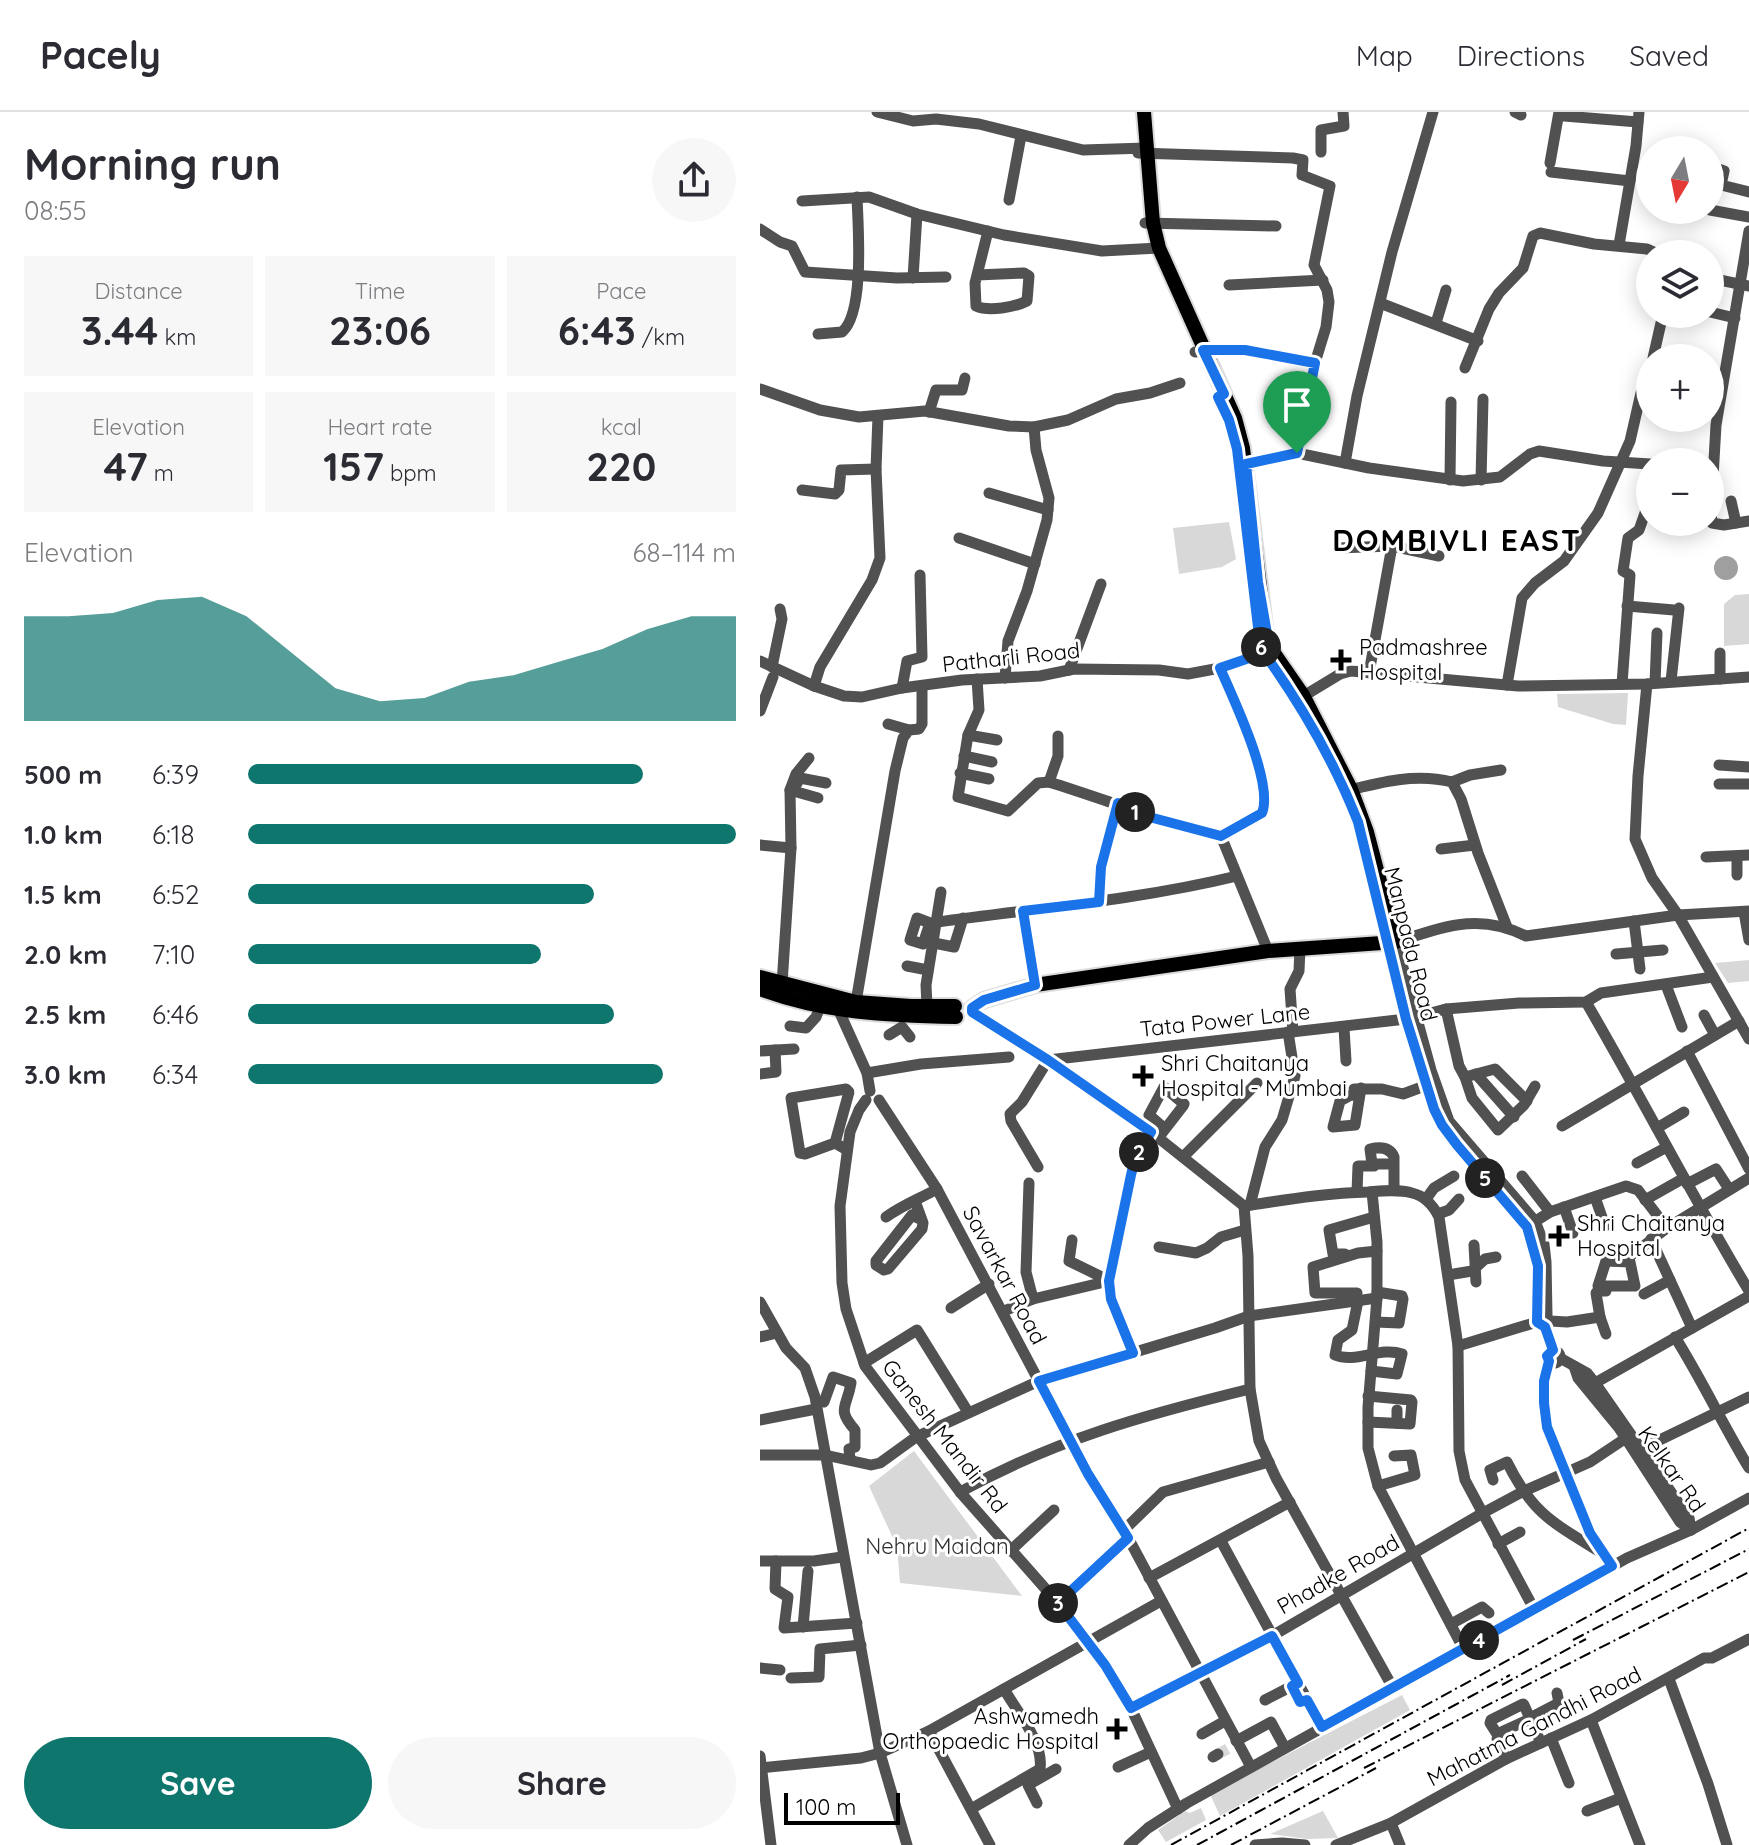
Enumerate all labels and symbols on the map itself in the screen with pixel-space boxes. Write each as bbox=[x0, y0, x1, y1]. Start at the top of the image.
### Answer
north arrow bbox=[1636, 136, 1724, 224]
pin bbox=[1263, 371, 1331, 453]
district label: DOMBIVLI EAST bbox=[1332, 521, 1582, 559]
pin: 6 bbox=[1241, 627, 1281, 667]
place label: Padmashree Hospital bbox=[1359, 633, 1488, 686]
street label: Patharli Road bbox=[941, 636, 1081, 678]
marker: Padmashree Hospital bbox=[1330, 649, 1352, 671]
pin: 1 bbox=[1115, 792, 1155, 832]
street label: Manpada Road bbox=[1378, 864, 1444, 1024]
street label: Tata Power Lane bbox=[1138, 997, 1312, 1043]
place label: Shri Chaitanya Hospital - Mumbai bbox=[1161, 1049, 1347, 1102]
marker: Shri Chaitanya Hospital - Mumbai bbox=[1132, 1065, 1154, 1087]
pin: 2 bbox=[1119, 1132, 1159, 1172]
pin: 5 bbox=[1465, 1158, 1505, 1198]
street label: Savarkar Road bbox=[957, 1201, 1053, 1349]
place label: Shri Chaitanya Hospital bbox=[1577, 1209, 1725, 1262]
marker: Shri Chaitanya Hospital bbox=[1548, 1225, 1570, 1247]
street label: Ganesh Mandir Rd bbox=[876, 1353, 1014, 1519]
street label: Kelkar Rd bbox=[1632, 1420, 1712, 1518]
street label: Phadke Road bbox=[1272, 1528, 1404, 1620]
park label: Nehru Maidan bbox=[865, 1532, 1009, 1560]
pin: 3 bbox=[1038, 1583, 1078, 1623]
pin: 4 bbox=[1459, 1620, 1499, 1660]
street label: Mahatma Gandhi Road bbox=[1422, 1660, 1646, 1792]
place label: Ashwamedh Orthopaedic Hospital bbox=[883, 1702, 1099, 1755]
marker: Ashwamedh Orthopaedic Hospital bbox=[1106, 1718, 1128, 1740]
scale bar bbox=[784, 1789, 900, 1825]

